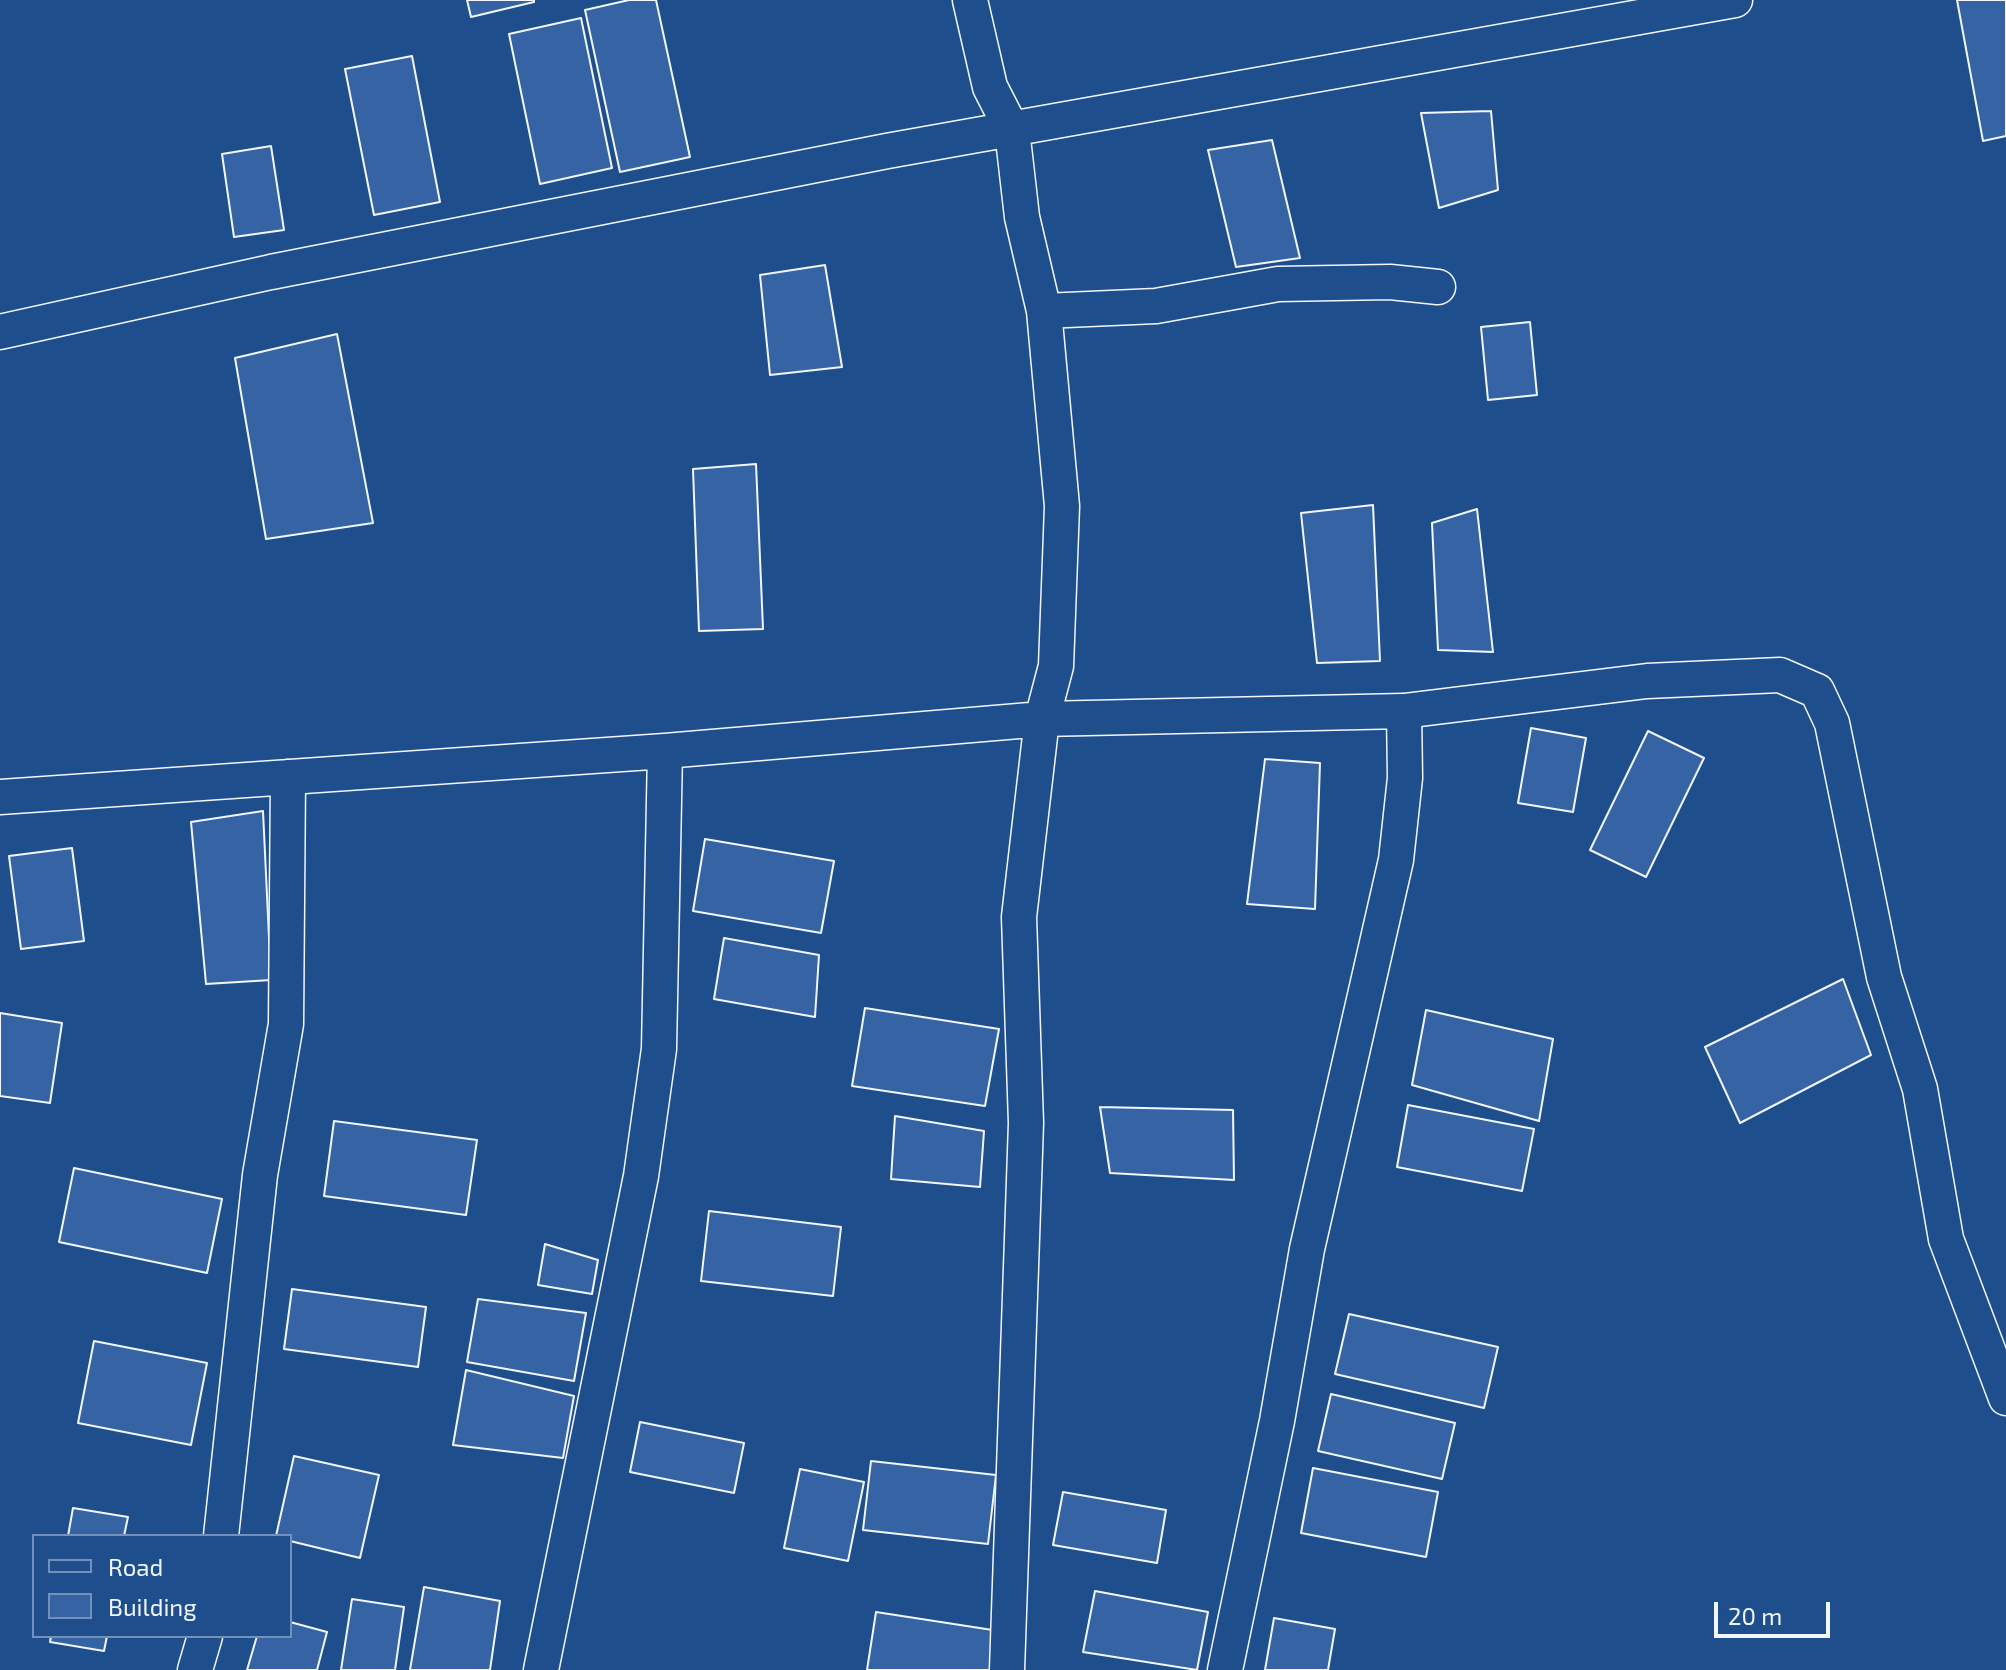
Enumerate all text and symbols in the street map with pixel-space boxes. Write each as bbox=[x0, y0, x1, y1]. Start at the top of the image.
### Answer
legend bbox=[32, 1534, 292, 1638]
text: Road bbox=[108, 1552, 163, 1581]
scale bar bbox=[1718, 1586, 1834, 1636]
text: Building bbox=[108, 1592, 197, 1621]
text: 20 m bbox=[1728, 1601, 1782, 1630]

